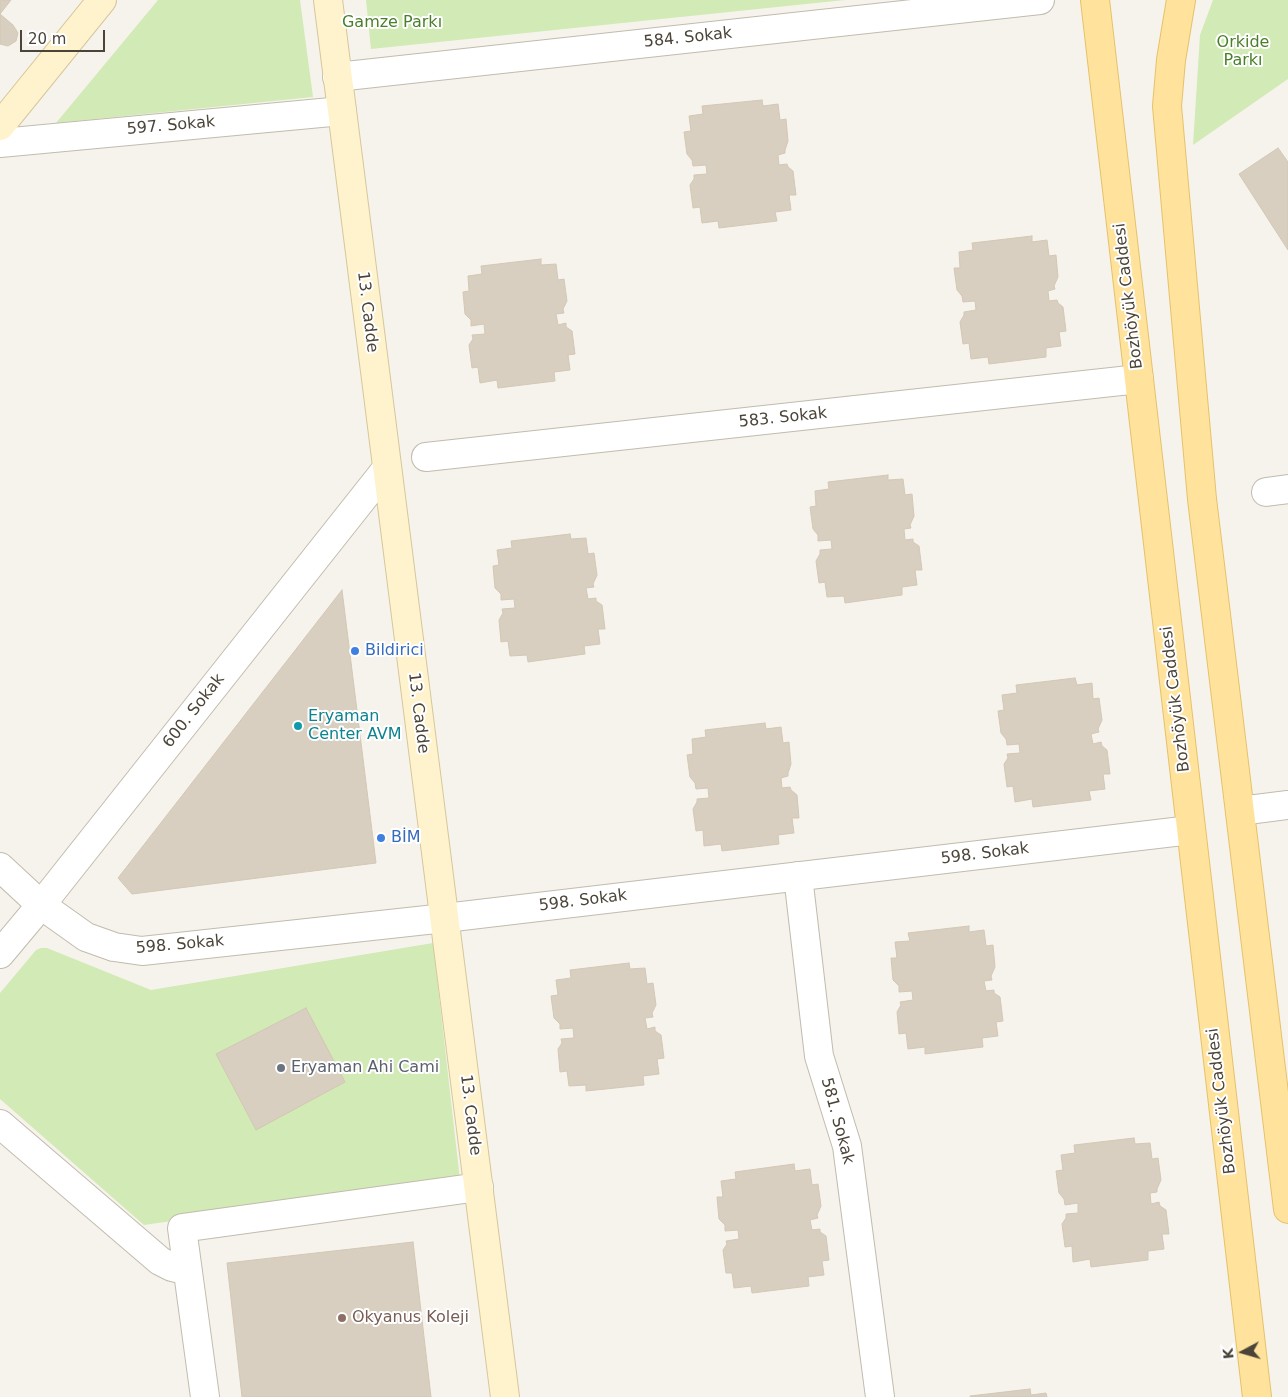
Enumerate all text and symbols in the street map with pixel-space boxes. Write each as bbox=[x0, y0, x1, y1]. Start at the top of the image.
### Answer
park label: Gamze Parkı bbox=[342, 13, 442, 33]
scale bar bbox=[22, 20, 108, 52]
street label: 584. Sokak bbox=[643, 24, 733, 52]
text: 20 m bbox=[28, 30, 66, 48]
park label: Orkide Parkı bbox=[1217, 33, 1269, 71]
street label: 597. Sokak bbox=[126, 113, 216, 139]
street label: Bozhöyük Caddesi bbox=[1111, 222, 1147, 370]
street label: 13. Cadde bbox=[352, 270, 382, 354]
street label: 583. Sokak bbox=[738, 404, 828, 432]
street label: Bozhöyük Caddesi bbox=[1158, 625, 1194, 773]
place label: Bildirici bbox=[365, 641, 424, 661]
marker: Bildirici bbox=[349, 645, 361, 657]
street label: 600. Sokak bbox=[159, 670, 229, 752]
street label: 13. Cadde bbox=[403, 671, 433, 755]
place label: Eryaman Center AVM bbox=[308, 707, 402, 745]
marker: Eryaman Center AVM bbox=[292, 720, 304, 732]
place label: BİM bbox=[391, 828, 421, 848]
marker: BİM bbox=[375, 832, 387, 844]
street label: 598. Sokak bbox=[940, 839, 1030, 869]
street label: 598. Sokak bbox=[538, 886, 628, 916]
street label: 598. Sokak bbox=[135, 932, 225, 958]
street label: Bozhöyük Caddesi bbox=[1204, 1027, 1240, 1175]
place label: Eryaman Ahi Cami bbox=[291, 1058, 439, 1078]
marker: Eryaman Ahi Cami bbox=[275, 1062, 287, 1074]
street label: 13. Cadde bbox=[455, 1073, 485, 1157]
street label: 581. Sokak bbox=[816, 1076, 858, 1166]
place label: Okyanus Koleji bbox=[352, 1308, 469, 1328]
marker: Okyanus Koleji bbox=[336, 1312, 348, 1324]
north arrow bbox=[1218, 1327, 1268, 1377]
text: K bbox=[1220, 1347, 1237, 1360]

